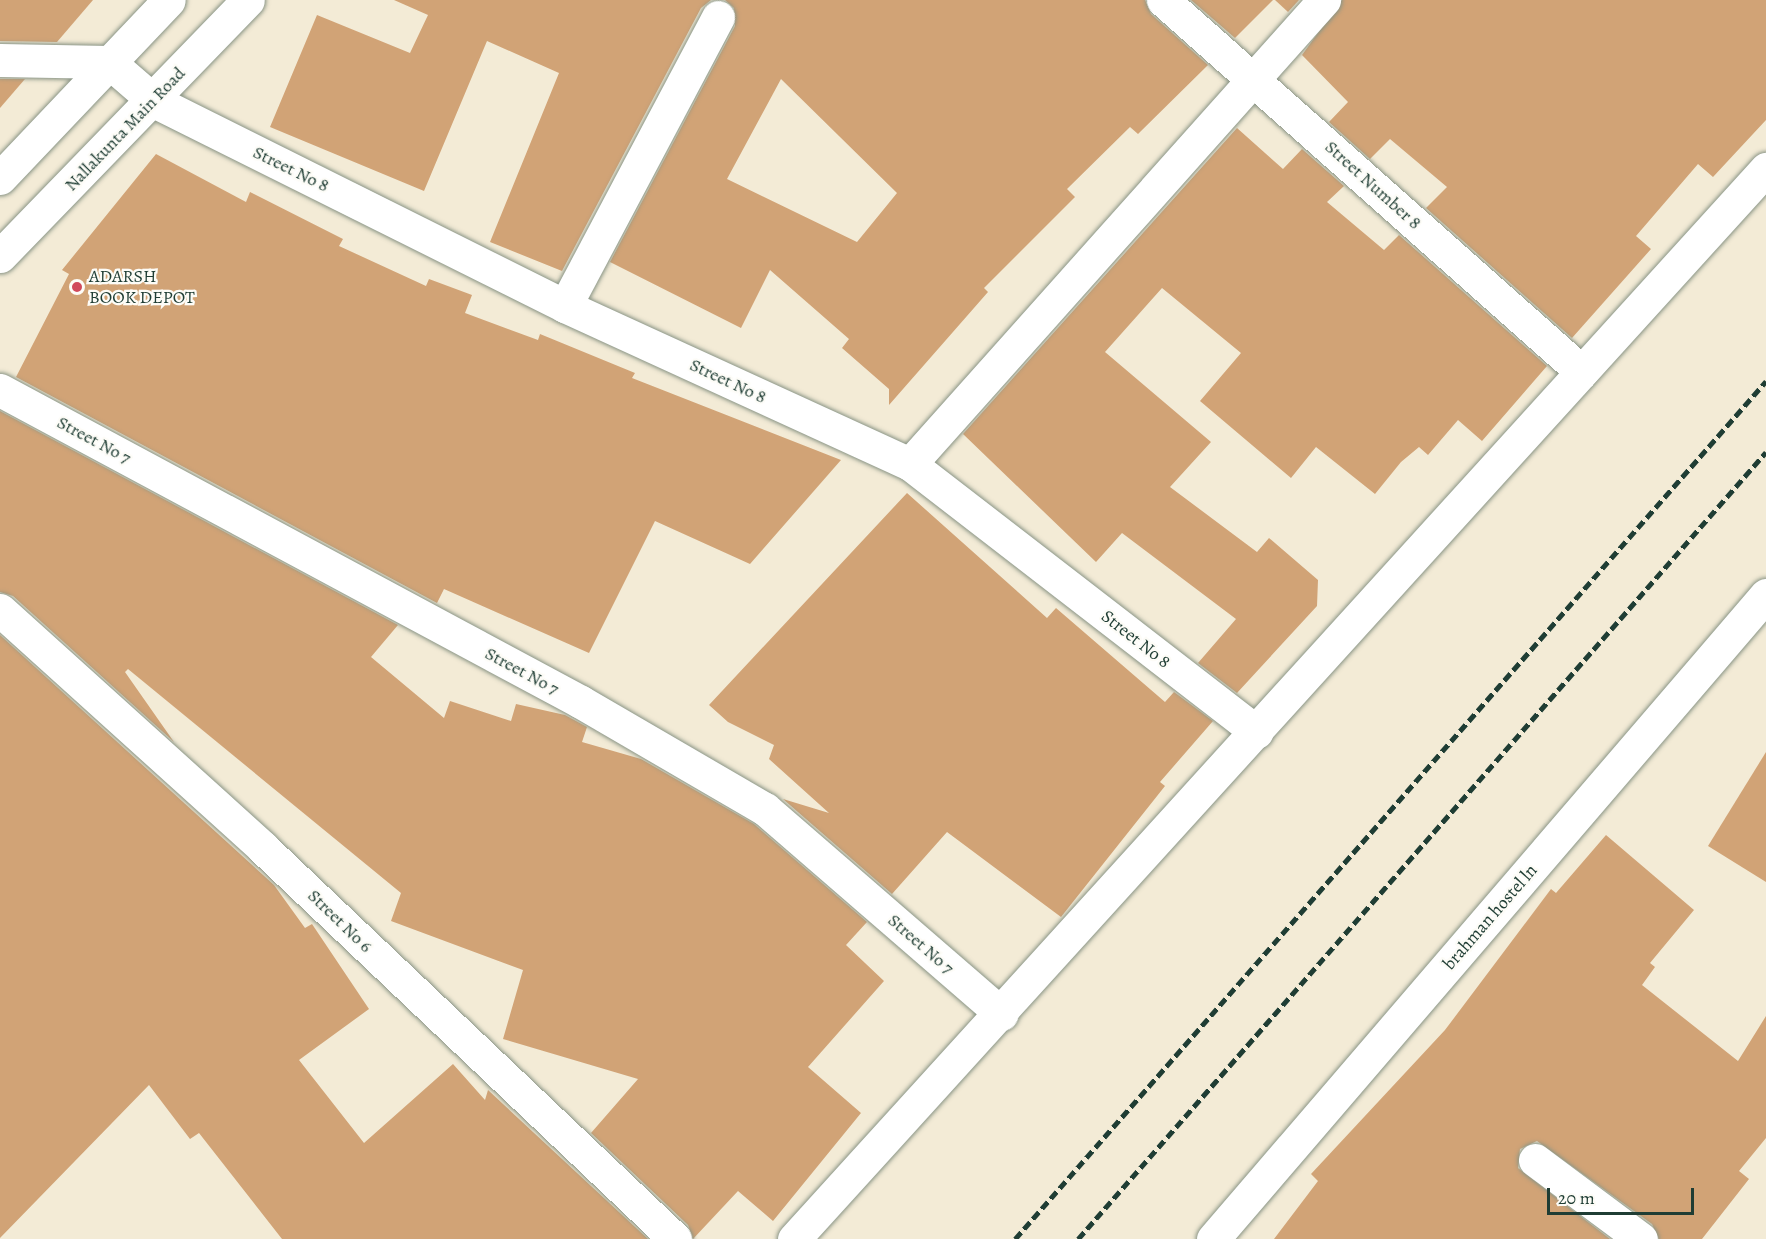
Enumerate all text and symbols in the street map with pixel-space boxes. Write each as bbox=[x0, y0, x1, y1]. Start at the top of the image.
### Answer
street label: Nallakunta Main Road bbox=[60, 63, 190, 195]
street label: Street Number 8 bbox=[1320, 136, 1426, 234]
street label: Street No 8 bbox=[250, 141, 332, 197]
place label: ADARSH BOOK DEPOT bbox=[89, 266, 195, 308]
marker: ADARSH BOOK DEPOT bbox=[70, 280, 84, 294]
street label: Street No 8 bbox=[686, 354, 770, 408]
street label: Street No 7 bbox=[53, 412, 135, 468]
street label: Street No 8 bbox=[1097, 605, 1175, 673]
street label: Street No 7 bbox=[481, 643, 563, 699]
street label: brahman hostel ln bbox=[1438, 860, 1542, 974]
street label: Street No 6 bbox=[303, 885, 377, 957]
street label: Street No 7 bbox=[884, 909, 958, 979]
scale bar bbox=[1550, 1176, 1697, 1214]
text: 20 m bbox=[1558, 1186, 1595, 1210]

